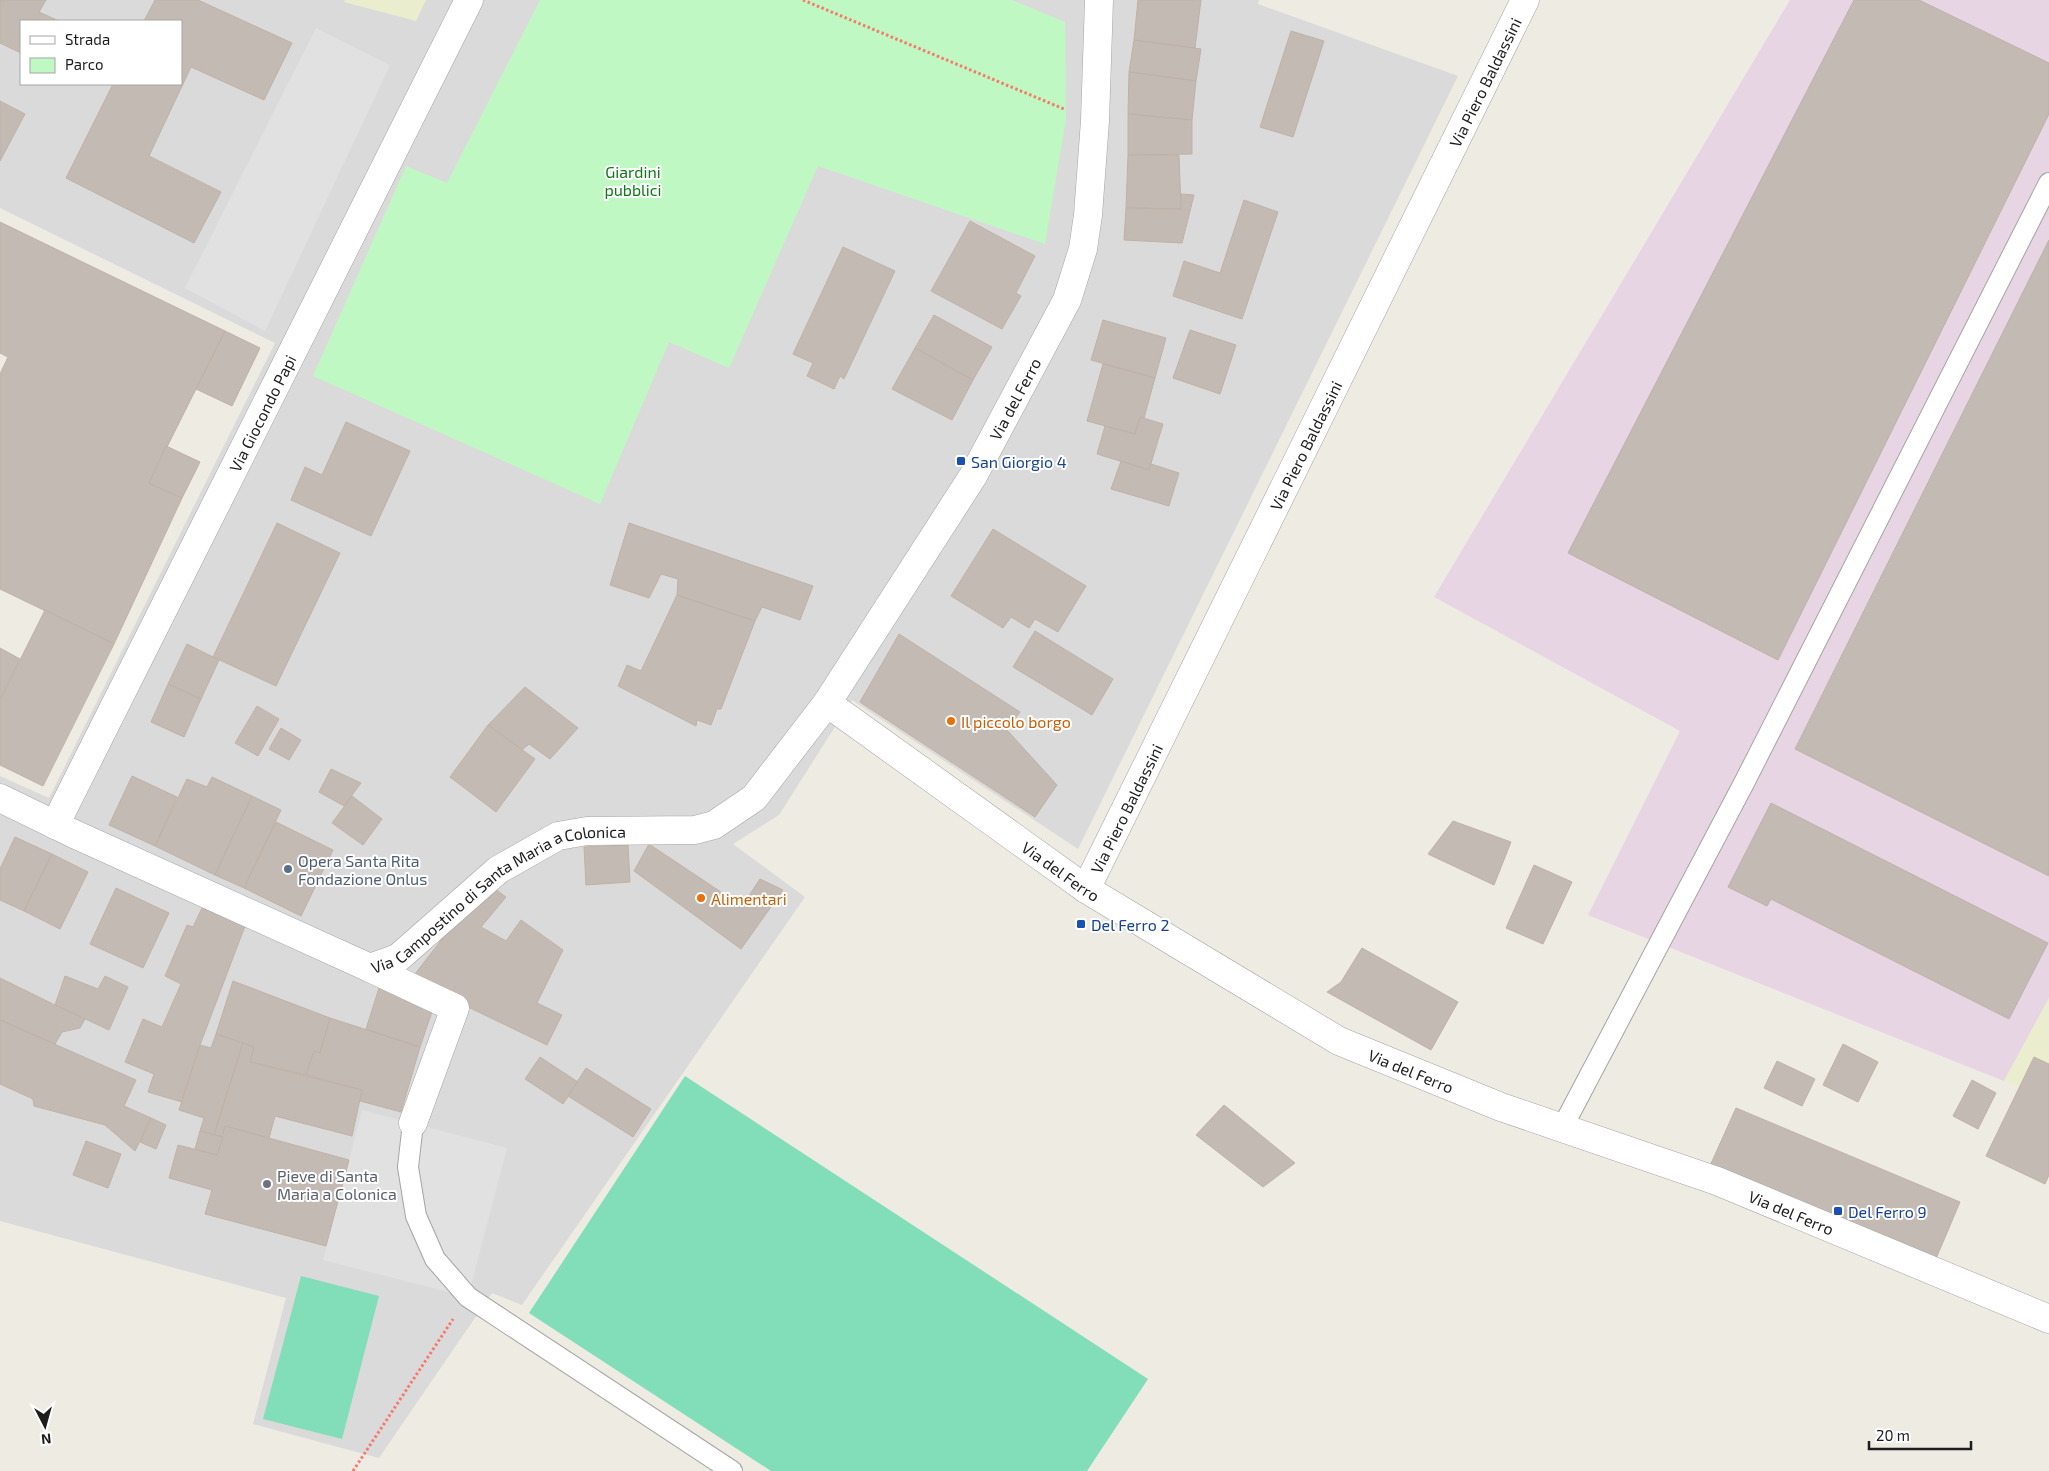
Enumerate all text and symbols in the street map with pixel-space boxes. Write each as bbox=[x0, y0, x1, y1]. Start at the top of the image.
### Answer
street label: Via Piero Baldassini bbox=[1445, 14, 1524, 150]
legend bbox=[20, 20, 182, 85]
text: Strada bbox=[65, 30, 110, 48]
text: Parco bbox=[65, 55, 104, 73]
park label: Giardini pubblici bbox=[604, 162, 662, 199]
street label: Via Giocondo Papi bbox=[224, 351, 299, 475]
street label: Via del Ferro bbox=[985, 354, 1044, 443]
street label: Via Piero Baldassini bbox=[1265, 377, 1345, 513]
place label: San Giorgio 4 bbox=[971, 452, 1067, 471]
marker: San Giorgio 4 bbox=[955, 455, 967, 467]
place label: Il piccolo borgo bbox=[961, 712, 1071, 731]
marker: Il piccolo borgo bbox=[945, 715, 957, 727]
street label: Via Piero Baldassini bbox=[1086, 740, 1166, 876]
street label: Via Campostino di Santa Maria a Colonica bbox=[368, 821, 626, 976]
street label: Via del Ferro bbox=[1019, 837, 1103, 905]
place label: Opera Santa Rita Fondazione Onlus bbox=[298, 851, 427, 888]
marker: Opera Santa Rita Fondazione Onlus bbox=[282, 863, 294, 875]
place label: Alimentari bbox=[711, 889, 787, 908]
marker: Alimentari bbox=[695, 892, 707, 904]
place label: Del Ferro 2 bbox=[1091, 915, 1169, 934]
marker: Del Ferro 2 bbox=[1075, 918, 1087, 930]
street label: Via del Ferro bbox=[1366, 1045, 1457, 1096]
place label: Pieve di Santa Maria a Colonica bbox=[277, 1166, 397, 1203]
marker: Pieve di Santa Maria a Colonica bbox=[261, 1178, 273, 1190]
street label: Via del Ferro bbox=[1746, 1186, 1837, 1238]
place label: Del Ferro 9 bbox=[1848, 1202, 1927, 1221]
marker: Del Ferro 9 bbox=[1832, 1205, 1844, 1217]
north arrow bbox=[20, 1401, 70, 1451]
scale bar bbox=[1869, 1418, 1972, 1450]
text: 20 m bbox=[1876, 1426, 1910, 1444]
text: N bbox=[40, 1430, 52, 1448]

